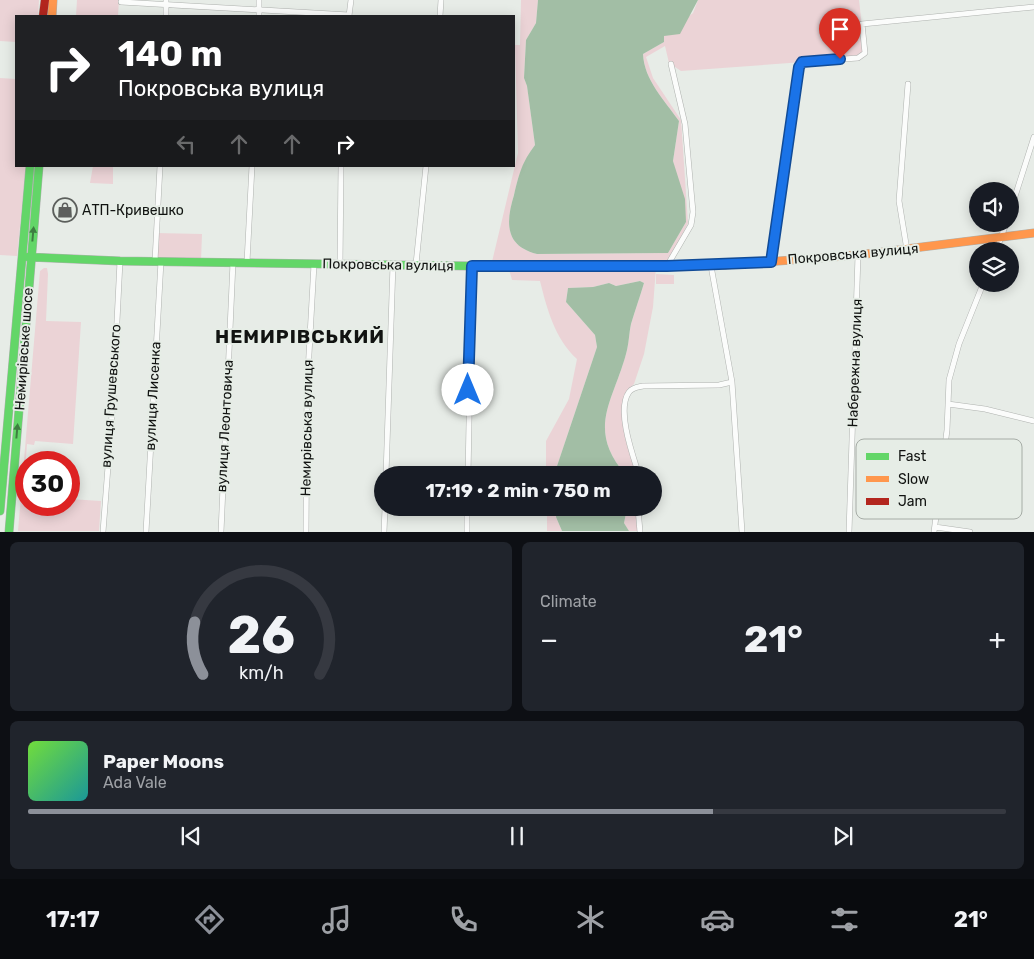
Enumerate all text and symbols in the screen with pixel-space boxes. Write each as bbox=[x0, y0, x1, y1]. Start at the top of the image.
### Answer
pin bbox=[819, 8, 861, 59]
icon: arrive bbox=[826, 15, 854, 43]
text: 140 m bbox=[118, 33, 223, 75]
icon: right bbox=[35, 35, 100, 100]
text: Покровська вулиця bbox=[118, 75, 324, 102]
icon: left bbox=[172, 130, 200, 158]
icon: ahead bbox=[225, 130, 253, 158]
icon: ahead bbox=[278, 130, 306, 158]
icon: right bbox=[331, 130, 359, 158]
map controls bbox=[969, 182, 1019, 292]
button: sound bbox=[969, 182, 1019, 232]
shop icon: АТП-Кривешко bbox=[52, 197, 78, 223]
place label: АТП-Кривешко bbox=[82, 202, 184, 219]
one-way arrow bbox=[29, 225, 37, 241]
street label: Покровська вулиця bbox=[787, 240, 919, 268]
button: layers bbox=[969, 242, 1019, 292]
street label: Покровська вулиця bbox=[322, 255, 454, 275]
street label: Немирівське шосе bbox=[11, 287, 37, 411]
street label: Набережна вулиця bbox=[844, 298, 866, 428]
street label: вулиця Грушевського bbox=[98, 324, 124, 468]
district label: НЕМИРІВСЬКИЙ bbox=[215, 325, 385, 348]
street label: вулиця Лисенка bbox=[142, 341, 164, 451]
street label: вулиця Леонтовича bbox=[213, 359, 237, 493]
street label: Немирівська вулиця bbox=[297, 359, 317, 497]
position arrow bbox=[441, 363, 493, 415]
one-way arrow bbox=[14, 422, 22, 438]
legend bbox=[856, 439, 1022, 519]
text: Fast bbox=[898, 448, 927, 465]
speed limit sign: 30 bbox=[15, 451, 80, 516]
text: Slow bbox=[898, 471, 929, 488]
text: 17:19 · 2 min · 750 m bbox=[425, 479, 611, 502]
text: Jam bbox=[898, 493, 927, 510]
text: Climate bbox=[540, 592, 597, 611]
text: 26 bbox=[227, 604, 295, 666]
text: 21° bbox=[744, 616, 803, 662]
text: − bbox=[540, 623, 558, 656]
text: + bbox=[989, 623, 1006, 656]
text: km/h bbox=[239, 662, 283, 683]
text: Paper Moons bbox=[103, 750, 224, 773]
text: Ada Vale bbox=[103, 773, 167, 792]
icon: previous bbox=[177, 822, 205, 850]
icon: pause bbox=[503, 822, 531, 850]
icon: next bbox=[829, 822, 857, 850]
icon: directions bbox=[192, 902, 227, 937]
icon: music bbox=[319, 902, 354, 937]
icon: phone bbox=[446, 902, 481, 937]
icon: climate bbox=[573, 902, 608, 937]
icon: car bbox=[700, 902, 735, 937]
icon: filters bbox=[827, 902, 862, 937]
text: 17:17 bbox=[46, 906, 100, 933]
text: 21° bbox=[954, 906, 988, 933]

